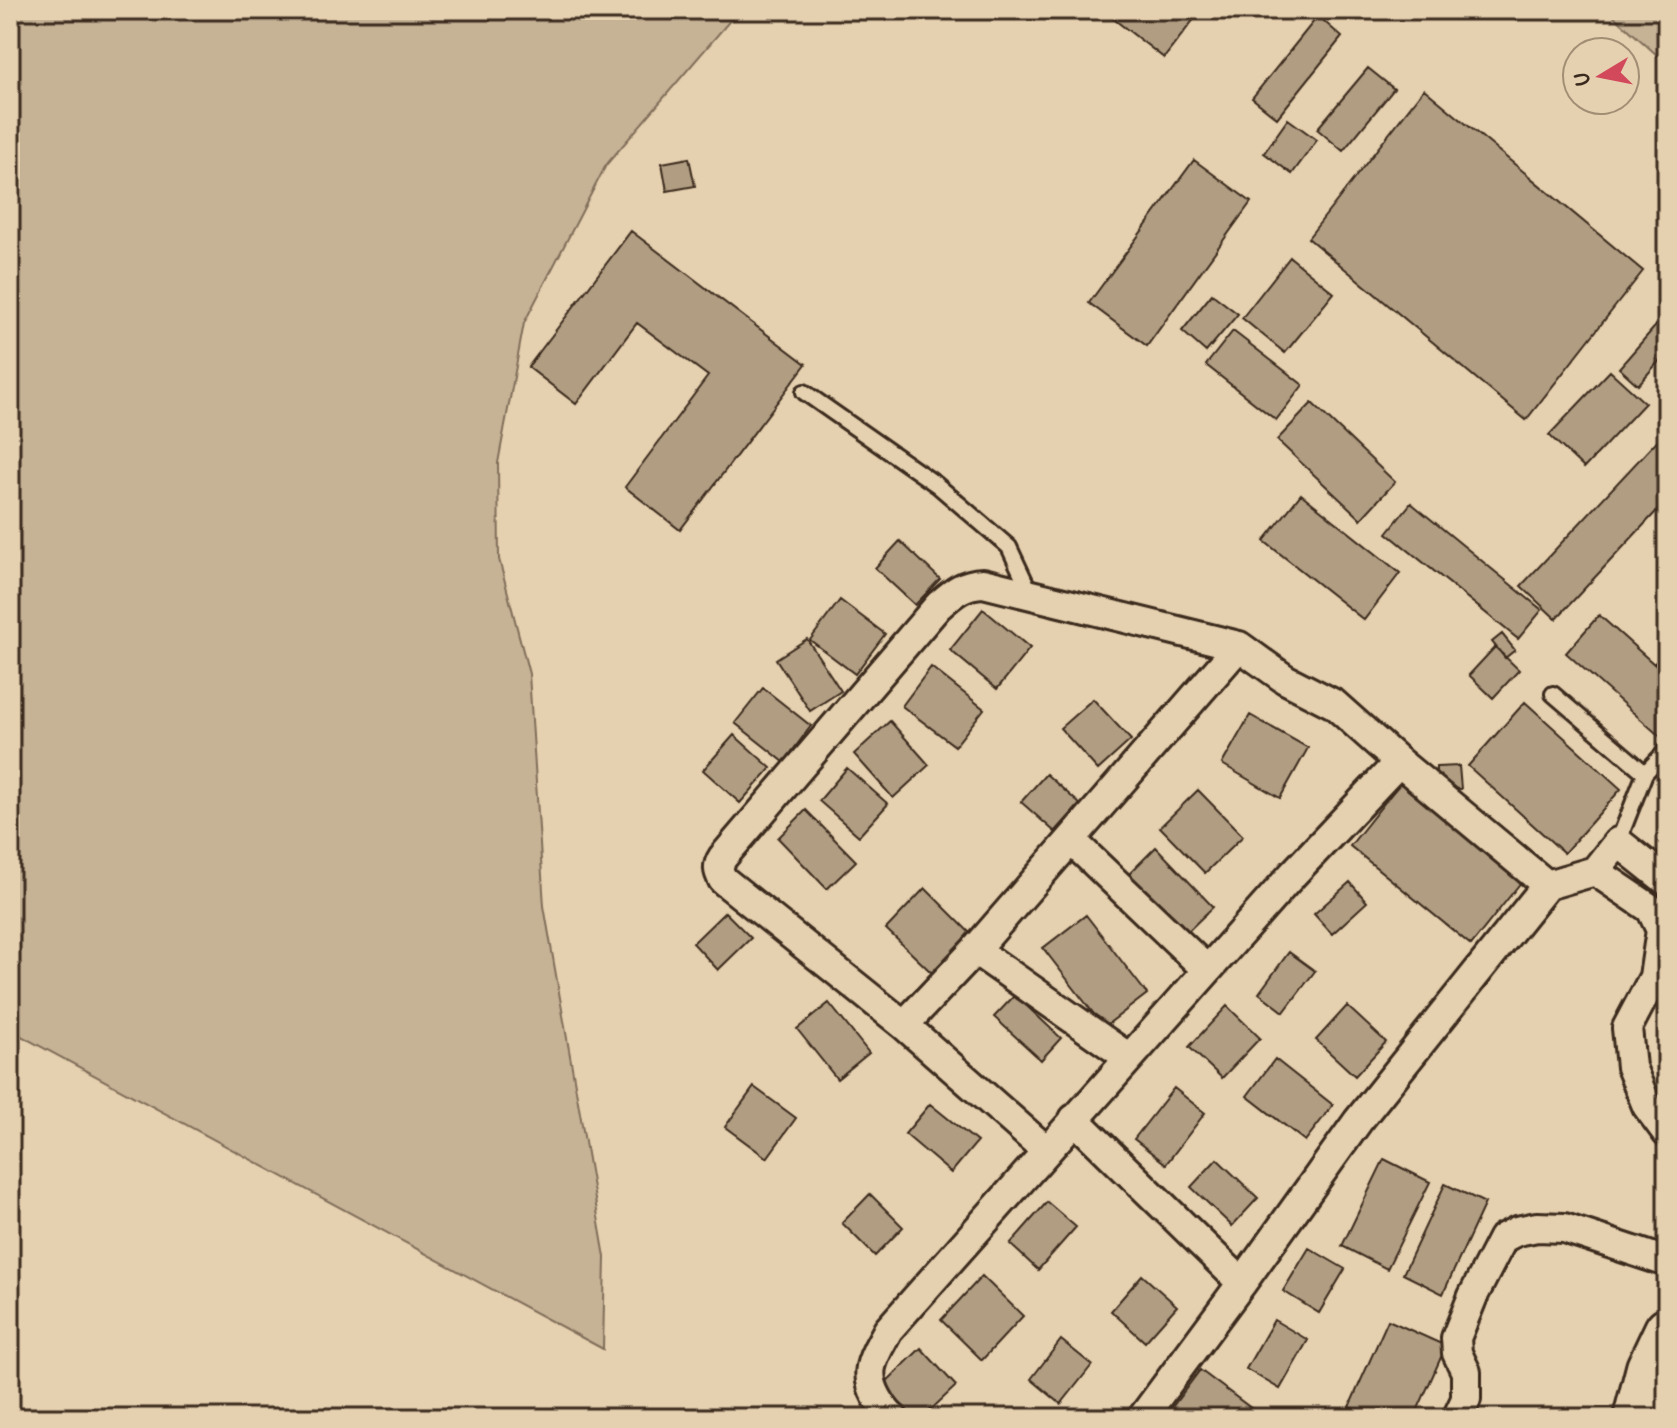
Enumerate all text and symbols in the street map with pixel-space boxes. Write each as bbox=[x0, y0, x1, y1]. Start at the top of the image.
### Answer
north arrow bbox=[1561, 36, 1641, 116]
text: U bbox=[1565, 71, 1597, 88]

